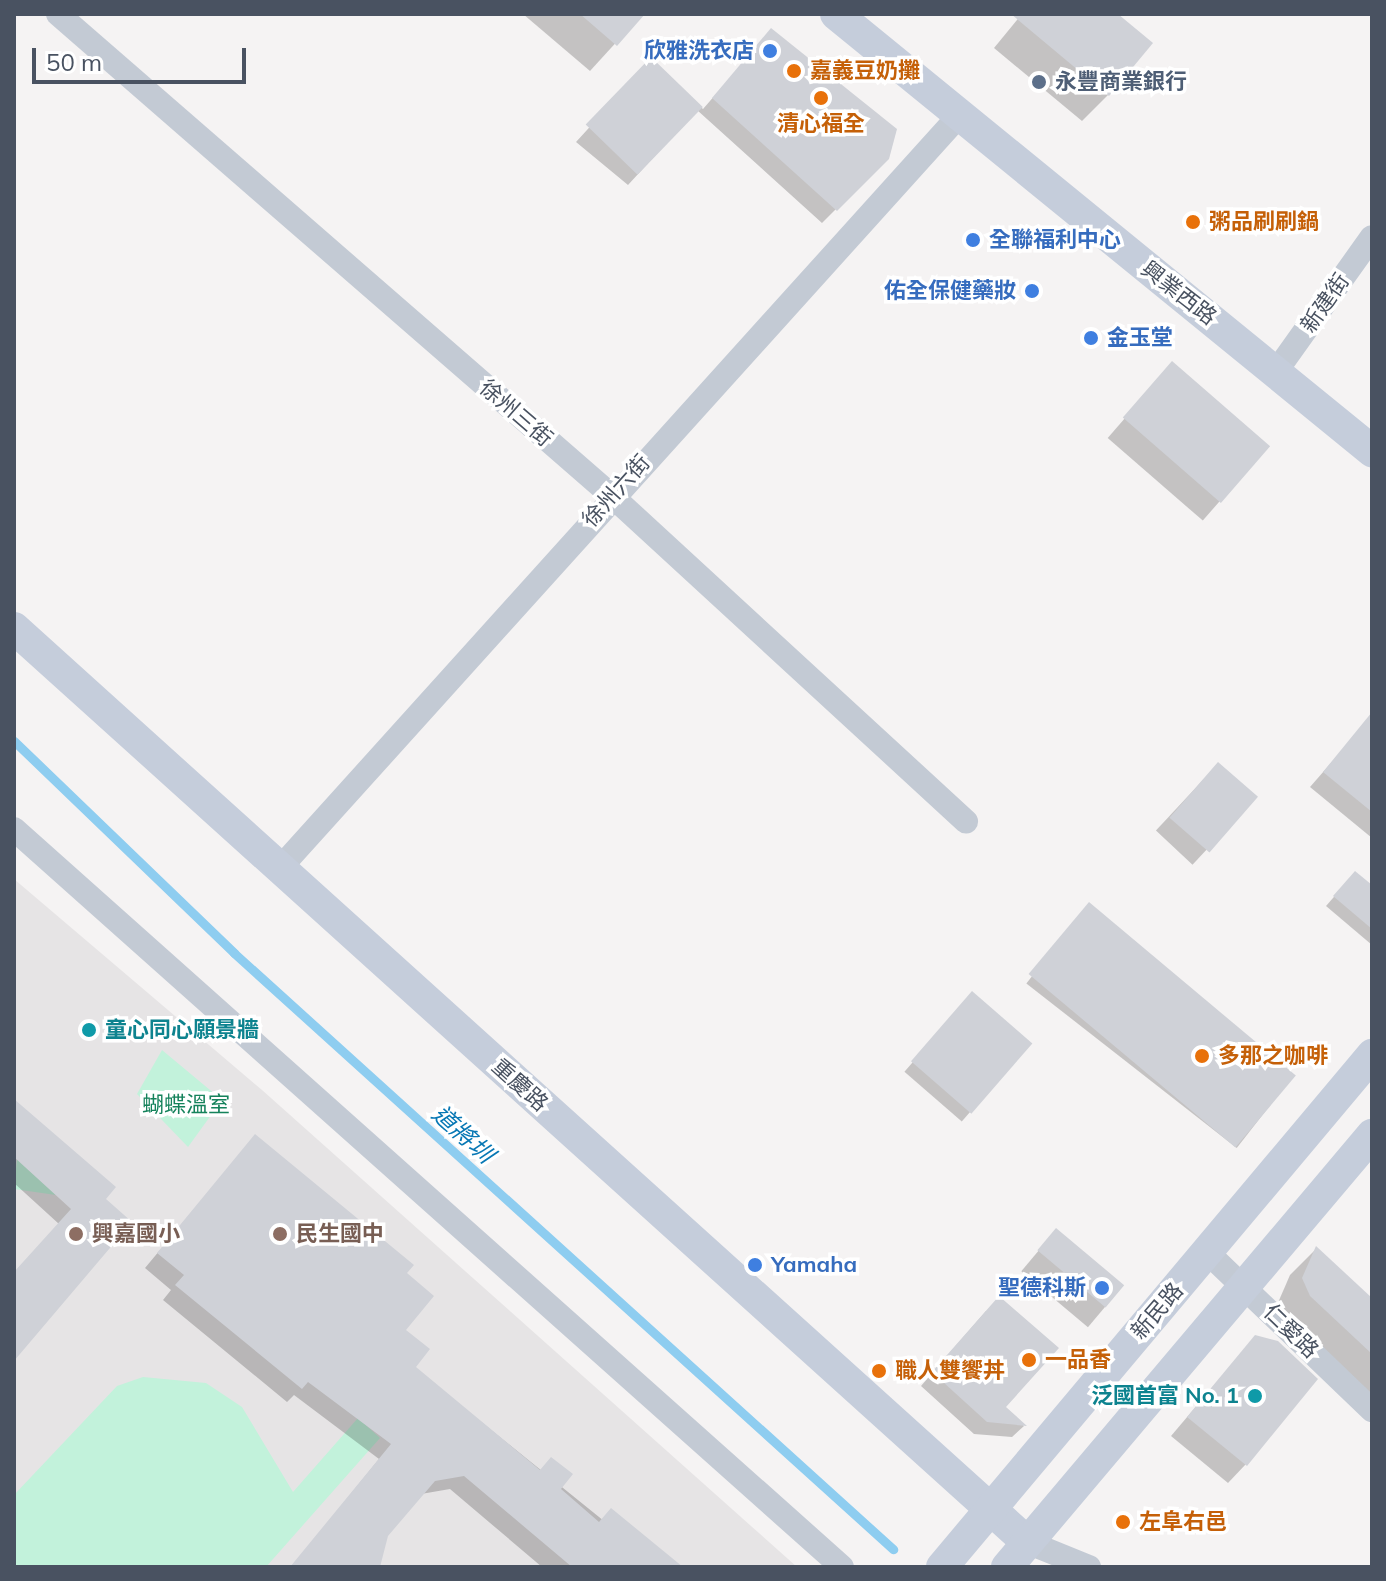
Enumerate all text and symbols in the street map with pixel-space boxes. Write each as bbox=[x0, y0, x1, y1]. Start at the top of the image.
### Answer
scale bar bbox=[36, 32, 250, 82]
place label: 欣雅洗衣店 bbox=[644, 38, 754, 64]
marker: 欣雅洗衣店 bbox=[761, 42, 779, 60]
text: 50 m bbox=[46, 47, 102, 77]
place label: 嘉義豆奶攤 bbox=[810, 58, 920, 84]
marker: 嘉義豆奶攤 bbox=[785, 62, 803, 80]
place label: 永豐商業銀行 bbox=[1055, 69, 1187, 95]
marker: 永豐商業銀行 bbox=[1030, 73, 1048, 91]
marker: 清心福全 bbox=[812, 89, 830, 107]
place label: 清心福全 bbox=[777, 111, 865, 137]
place label: 粥品刷刷鍋 bbox=[1209, 209, 1319, 235]
marker: 粥品刷刷鍋 bbox=[1184, 213, 1202, 231]
place label: 全聯福利中心 bbox=[989, 227, 1121, 253]
marker: 全聯福利中心 bbox=[964, 231, 982, 249]
street label: 興業西路 bbox=[1136, 256, 1222, 330]
street label: 新建街 bbox=[1295, 268, 1355, 338]
place label: 佑全保健藥妝 bbox=[884, 278, 1016, 304]
marker: 佑全保健藥妝 bbox=[1023, 282, 1041, 300]
place label: 金玉堂 bbox=[1107, 325, 1173, 351]
marker: 金玉堂 bbox=[1082, 329, 1100, 347]
street label: 徐州三街 bbox=[474, 374, 558, 452]
street label: 徐州六街 bbox=[577, 449, 655, 533]
place label: 童心同心願景牆 bbox=[105, 1017, 259, 1043]
marker: 童心同心願景牆 bbox=[80, 1021, 98, 1039]
place label: 多那之咖啡 bbox=[1218, 1043, 1328, 1069]
marker: 多那之咖啡 bbox=[1193, 1047, 1211, 1065]
street label: 重慶路 bbox=[487, 1053, 553, 1117]
park label: 蝴蝶溫室 bbox=[142, 1092, 230, 1118]
water label: 道將圳 bbox=[427, 1099, 499, 1169]
place label: 興嘉國小 bbox=[92, 1221, 180, 1247]
place label: 民生國中 bbox=[296, 1221, 384, 1247]
marker: 興嘉國小 bbox=[67, 1225, 85, 1243]
marker: 民生國中 bbox=[271, 1225, 289, 1243]
place label: Yamaha bbox=[771, 1252, 857, 1278]
marker: Yamaha bbox=[746, 1256, 764, 1274]
place label: 聖德科斯 bbox=[998, 1275, 1086, 1301]
street label: 新民路 bbox=[1125, 1277, 1189, 1345]
marker: 聖德科斯 bbox=[1093, 1279, 1111, 1297]
street label: 仁愛路 bbox=[1258, 1299, 1324, 1363]
place label: 一品香 bbox=[1045, 1347, 1111, 1373]
marker: 一品香 bbox=[1020, 1351, 1038, 1369]
place label: 職人雙饗丼 bbox=[895, 1358, 1005, 1384]
marker: 職人雙饗丼 bbox=[870, 1362, 888, 1380]
place label: 泛國首富 No. 1 bbox=[1091, 1383, 1239, 1409]
marker: 泛國首富 No. 1 bbox=[1246, 1387, 1264, 1405]
place label: 左阜右邑 bbox=[1139, 1509, 1227, 1535]
marker: 左阜右邑 bbox=[1114, 1513, 1132, 1531]

